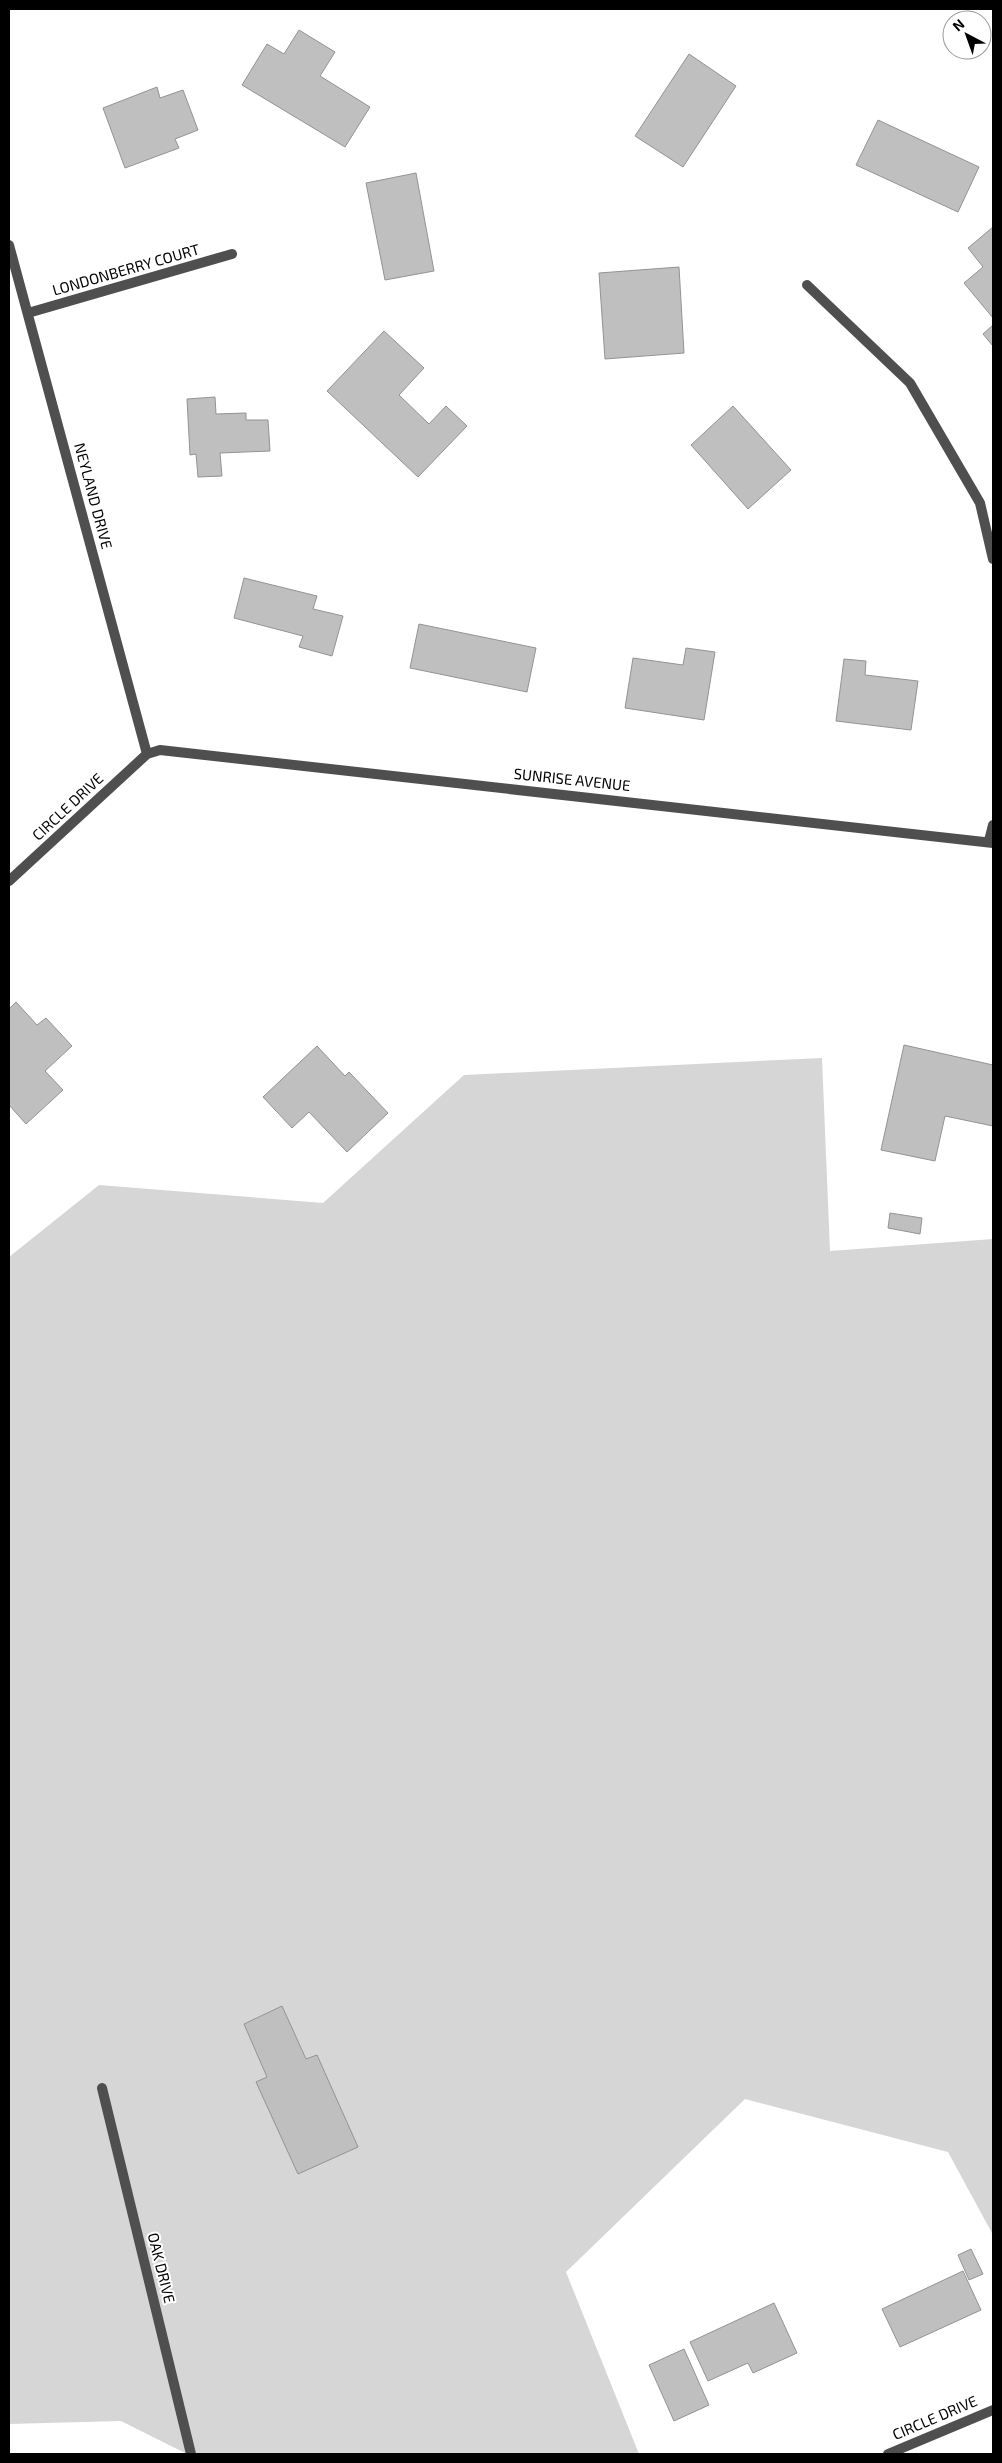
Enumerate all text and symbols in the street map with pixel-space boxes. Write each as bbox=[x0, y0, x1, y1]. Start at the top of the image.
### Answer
north arrow bbox=[942, 10, 992, 60]
text: N bbox=[949, 15, 968, 35]
street label: LONDONBERRY COURT bbox=[50, 239, 202, 299]
street label: NEYLAND DRIVE bbox=[71, 441, 117, 551]
street label: SUNRISE AVENUE bbox=[513, 764, 631, 794]
street label: CIRCLE DRIVE bbox=[28, 769, 107, 844]
street label: OAK DRIVE bbox=[145, 2231, 179, 2305]
street label: CIRCLE DRIVE bbox=[889, 2391, 980, 2443]

